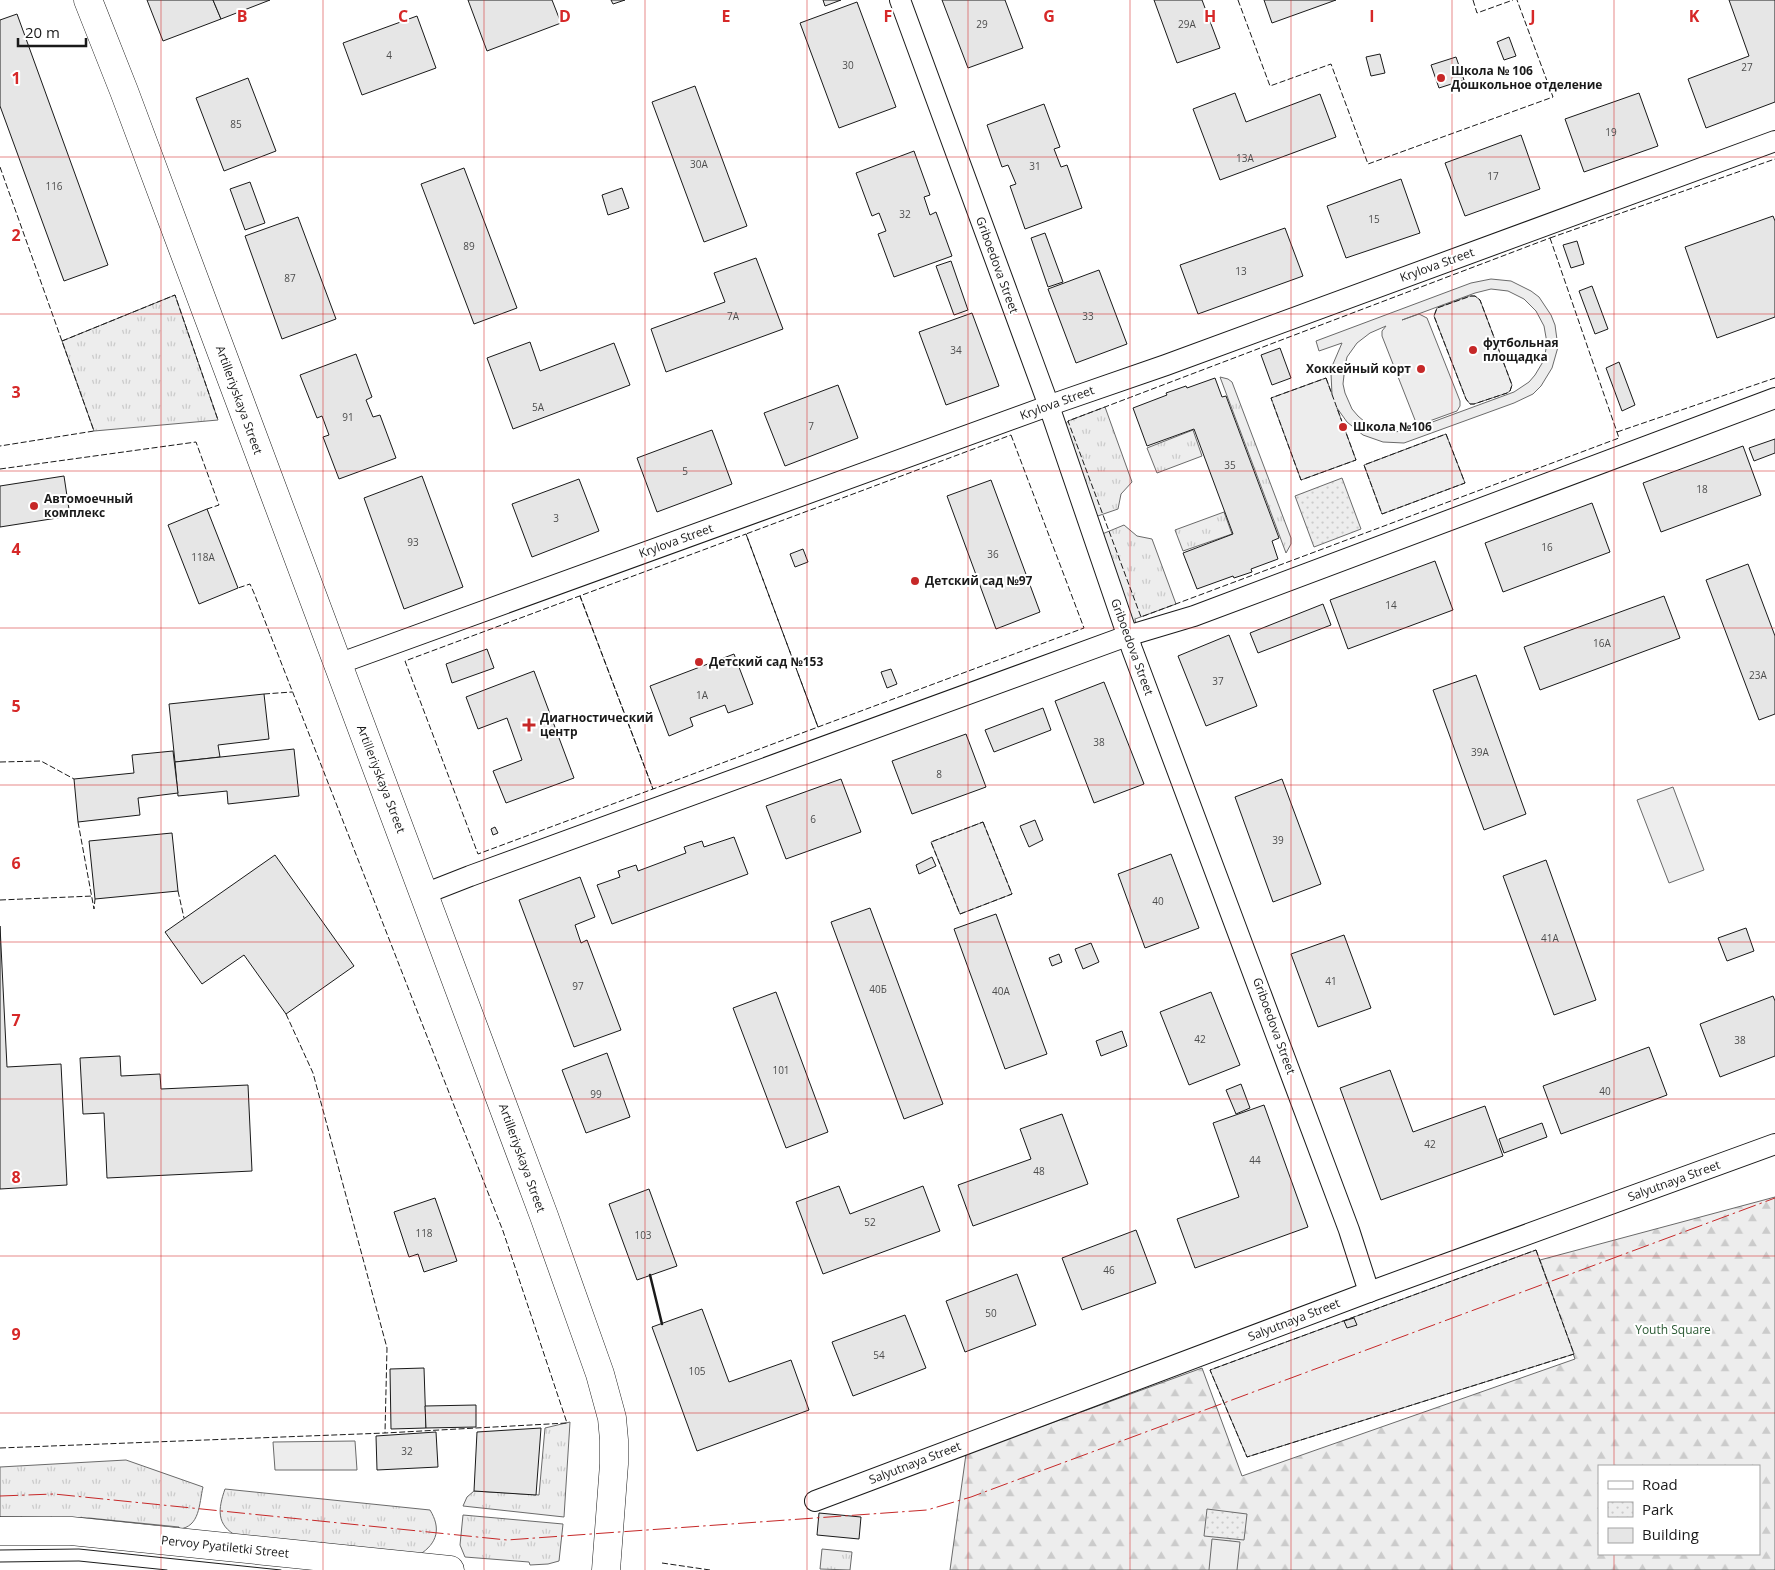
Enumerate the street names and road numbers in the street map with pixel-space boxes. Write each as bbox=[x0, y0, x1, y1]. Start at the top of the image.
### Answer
street label: Griboedova Street bbox=[972, 214, 1023, 316]
street label: Krylova Street bbox=[1397, 243, 1476, 286]
street label: Artilleriyskaya Street bbox=[212, 343, 267, 457]
street label: Krylova Street bbox=[1017, 381, 1096, 424]
street label: Krylova Street bbox=[636, 519, 715, 562]
street label: Griboedova Street bbox=[1107, 596, 1158, 698]
street label: Artilleriyskaya Street bbox=[353, 722, 410, 835]
street label: Griboedova Street bbox=[1249, 975, 1300, 1077]
street label: Artilleriyskaya Street bbox=[495, 1101, 550, 1215]
street label: Salyutnaya Street bbox=[1625, 1156, 1722, 1205]
street label: Salyutnaya Street bbox=[1245, 1294, 1342, 1345]
street label: Salyutnaya Street bbox=[866, 1437, 963, 1488]
street label: Pervoy Pyatiletki Street bbox=[160, 1531, 290, 1562]

